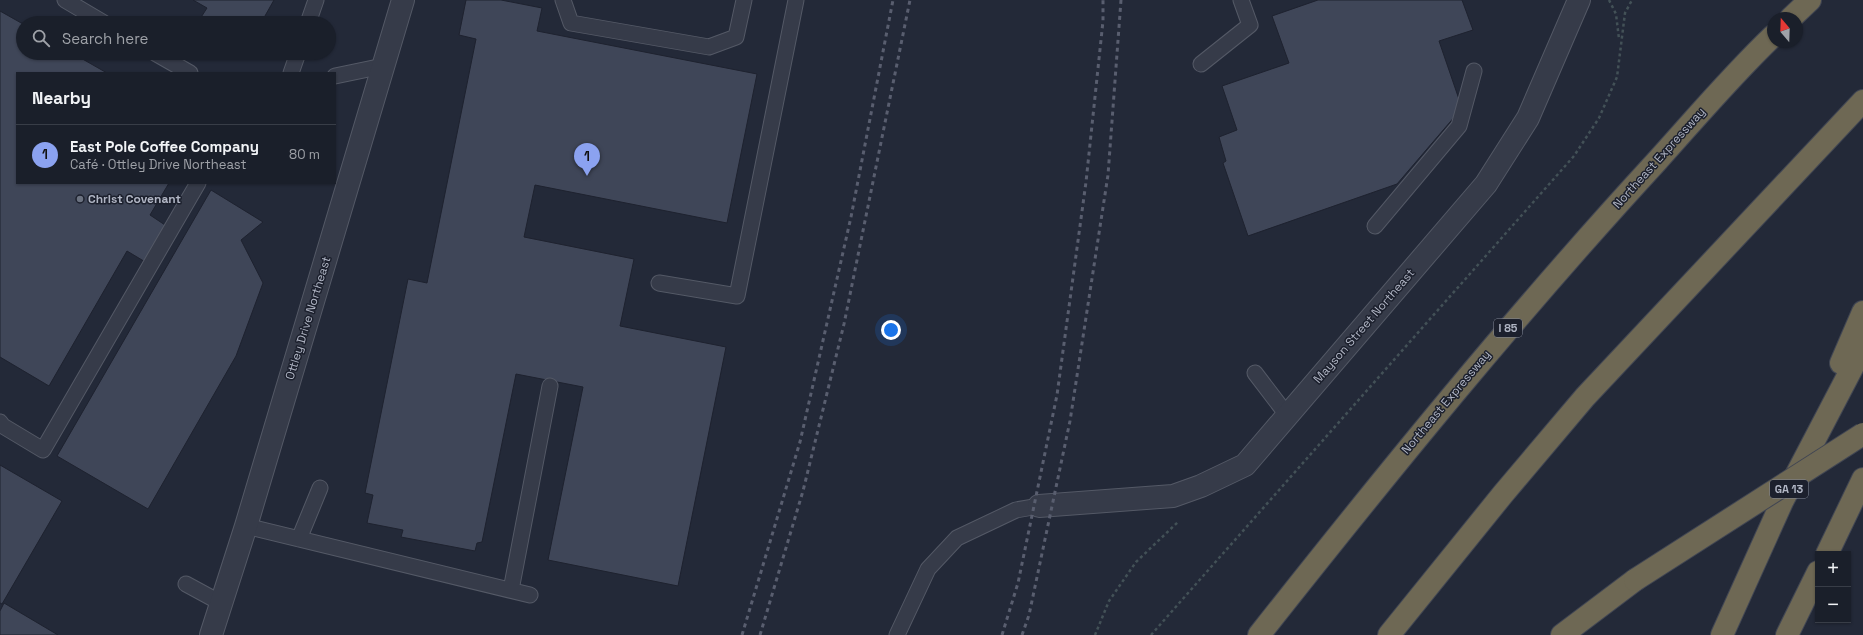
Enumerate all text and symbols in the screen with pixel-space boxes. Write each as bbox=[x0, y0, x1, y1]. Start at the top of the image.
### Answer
north arrow bbox=[1767, 12, 1803, 48]
search box bbox=[16, 16, 336, 60]
icon: search bbox=[30, 27, 52, 49]
text: Search here bbox=[62, 29, 148, 48]
text: Nearby bbox=[32, 87, 91, 109]
street label: Northeast Expressway bbox=[1609, 104, 1709, 212]
text: East Pole Coffee Company bbox=[70, 137, 259, 156]
pin: 1 bbox=[574, 143, 600, 176]
text: 1 bbox=[42, 146, 48, 163]
text: 80 m bbox=[289, 146, 320, 163]
text: Café · Ottley Drive Northeast bbox=[70, 156, 247, 173]
place label: Christ Covenant bbox=[88, 191, 181, 207]
marker: Christ Covenant bbox=[75, 194, 85, 204]
street label: Ottley Drive Northeast bbox=[282, 254, 334, 382]
street label: Mayson Street Northeast bbox=[1310, 265, 1418, 387]
road number: I 85 bbox=[1494, 319, 1522, 337]
your location bbox=[881, 320, 901, 340]
street label: Northeast Expressway bbox=[1398, 347, 1494, 457]
road number: GA 13 bbox=[1770, 480, 1808, 498]
map controls bbox=[1815, 551, 1851, 623]
button: + bbox=[1815, 551, 1851, 587]
button: − bbox=[1815, 587, 1851, 623]

